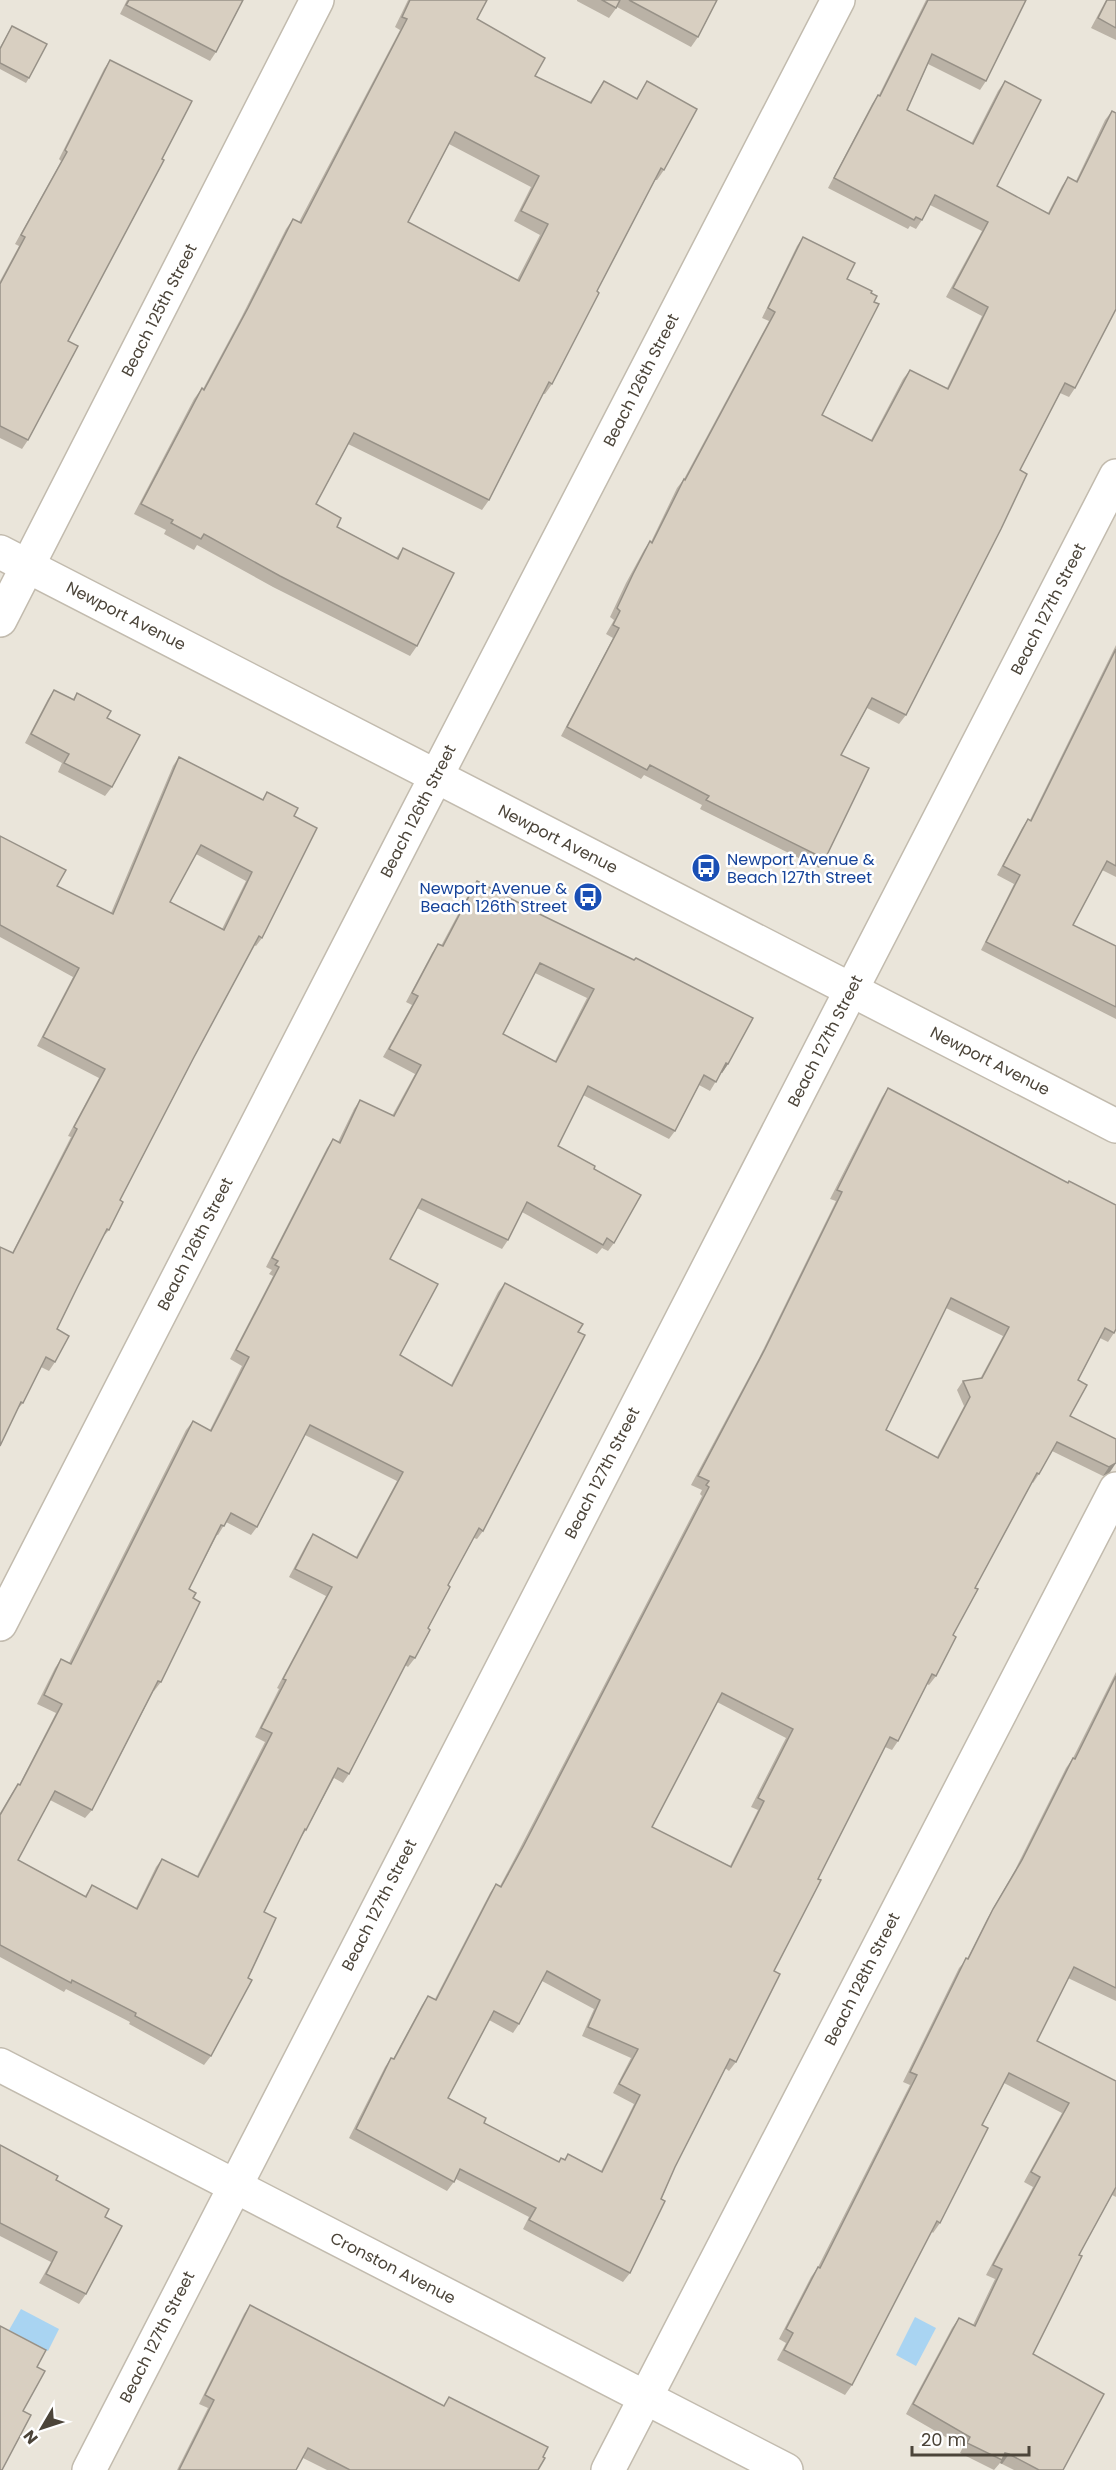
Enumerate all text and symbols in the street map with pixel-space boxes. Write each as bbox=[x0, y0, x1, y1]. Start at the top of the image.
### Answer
street label: Beach 125th Street bbox=[116, 239, 203, 380]
street label: Beach 126th Street bbox=[598, 309, 685, 450]
street label: Beach 127th Street bbox=[1005, 539, 1091, 679]
street label: Newport Avenue bbox=[62, 576, 190, 656]
street label: Beach 126th Street bbox=[375, 740, 462, 881]
street label: Newport Avenue bbox=[494, 799, 622, 879]
place label: Newport Avenue & Beach 127th Street bbox=[727, 848, 875, 889]
bus stop icon: Newport Avenue & Beach 127th Street bbox=[690, 852, 722, 884]
place label: Newport Avenue & Beach 126th Street bbox=[419, 877, 567, 918]
bus stop icon: Newport Avenue & Beach 126th Street bbox=[572, 881, 604, 913]
street label: Beach 127th Street bbox=[782, 971, 868, 1111]
street label: Newport Avenue bbox=[926, 1021, 1054, 1101]
street label: Beach 126th Street bbox=[152, 1173, 239, 1314]
street label: Beach 127th Street bbox=[559, 1403, 645, 1543]
street label: Beach 127th Street bbox=[336, 1835, 422, 1975]
street label: Beach 128th Street bbox=[819, 1908, 906, 2049]
street label: Cronston Avenue bbox=[326, 2226, 460, 2310]
street label: Beach 127th Street bbox=[114, 2267, 200, 2407]
north arrow bbox=[12, 2398, 72, 2458]
scale bar bbox=[912, 2419, 1029, 2457]
text: N bbox=[18, 2425, 43, 2449]
text: 20 m bbox=[921, 2427, 966, 2452]

